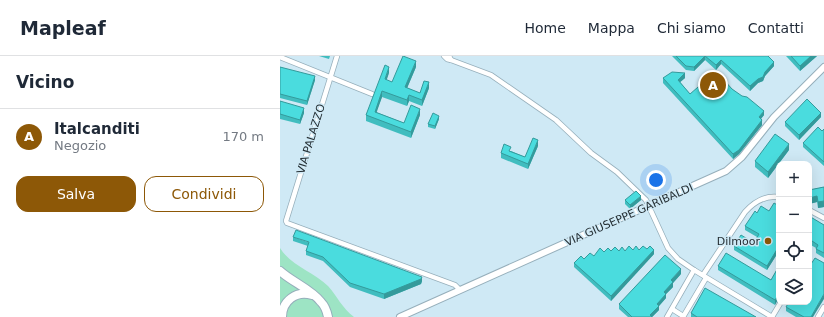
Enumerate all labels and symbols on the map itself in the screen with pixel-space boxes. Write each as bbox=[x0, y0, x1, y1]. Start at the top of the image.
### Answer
pin: A bbox=[700, 70, 726, 100]
street label: VIA PALAZZO bbox=[294, 102, 328, 176]
your location bbox=[646, 170, 666, 190]
street label: VIA GIUSEPPE GARIBALDI bbox=[563, 181, 695, 249]
place label: Dilmoor bbox=[717, 235, 760, 248]
marker: Dilmoor bbox=[763, 236, 773, 246]

